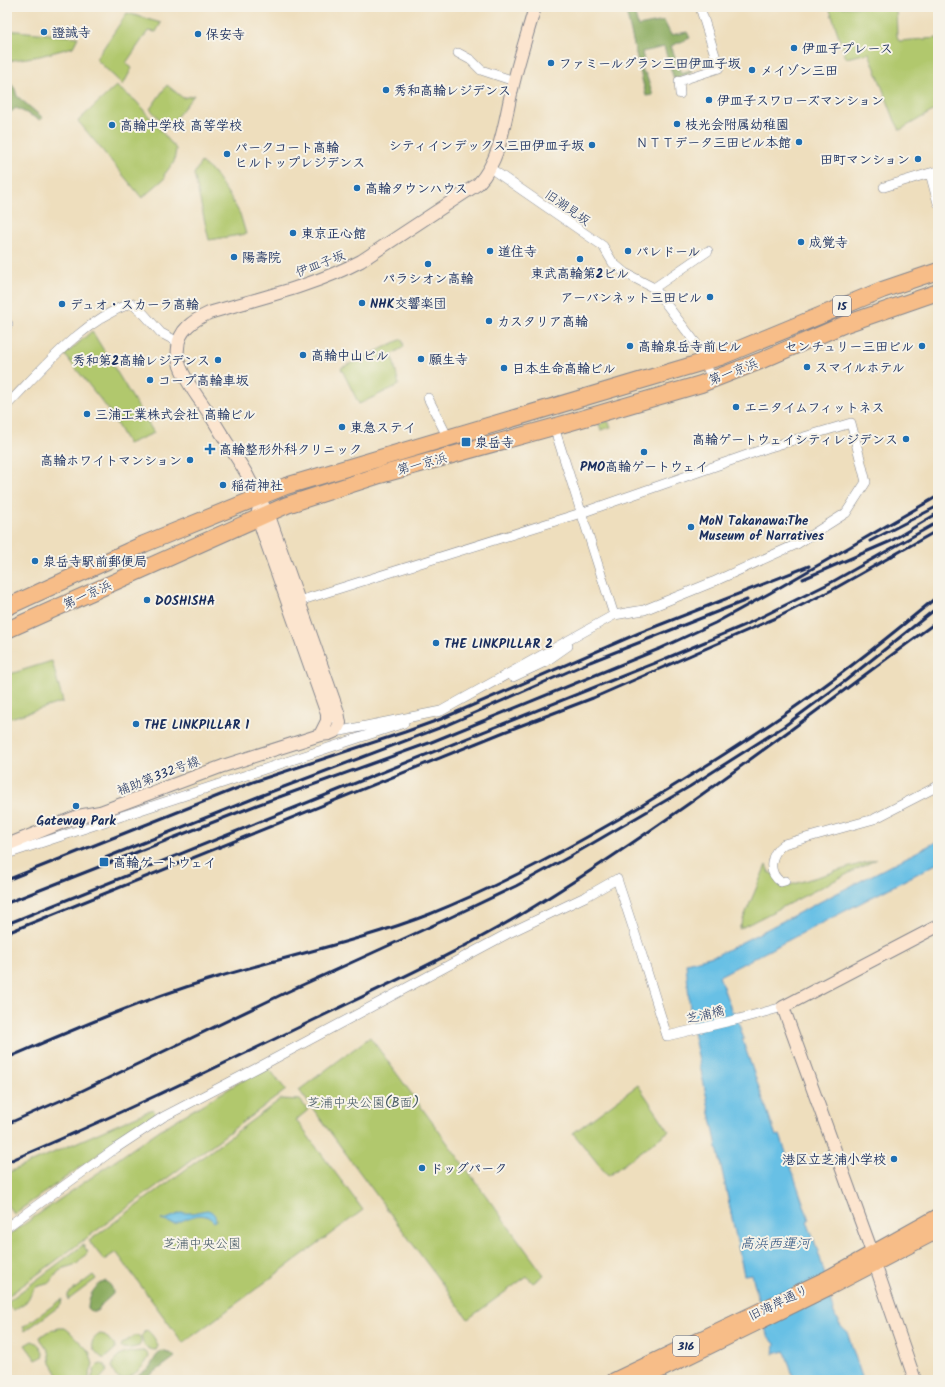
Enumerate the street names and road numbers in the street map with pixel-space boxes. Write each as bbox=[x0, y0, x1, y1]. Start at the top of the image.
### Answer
street label: 旧潮見坂 bbox=[540, 185, 594, 232]
street label: 伊皿子坂 bbox=[292, 245, 349, 284]
road number: 15 bbox=[833, 296, 851, 316]
street label: 第一京浜 bbox=[705, 353, 762, 392]
street label: 第一京浜 bbox=[395, 448, 450, 481]
street label: 第一京浜 bbox=[60, 575, 116, 616]
street label: 補助第332号線 bbox=[114, 751, 204, 802]
street label: 芝浦橋 bbox=[684, 1001, 727, 1030]
street label: 旧海岸通り bbox=[745, 1280, 812, 1327]
road number: 316 bbox=[673, 1336, 699, 1356]

